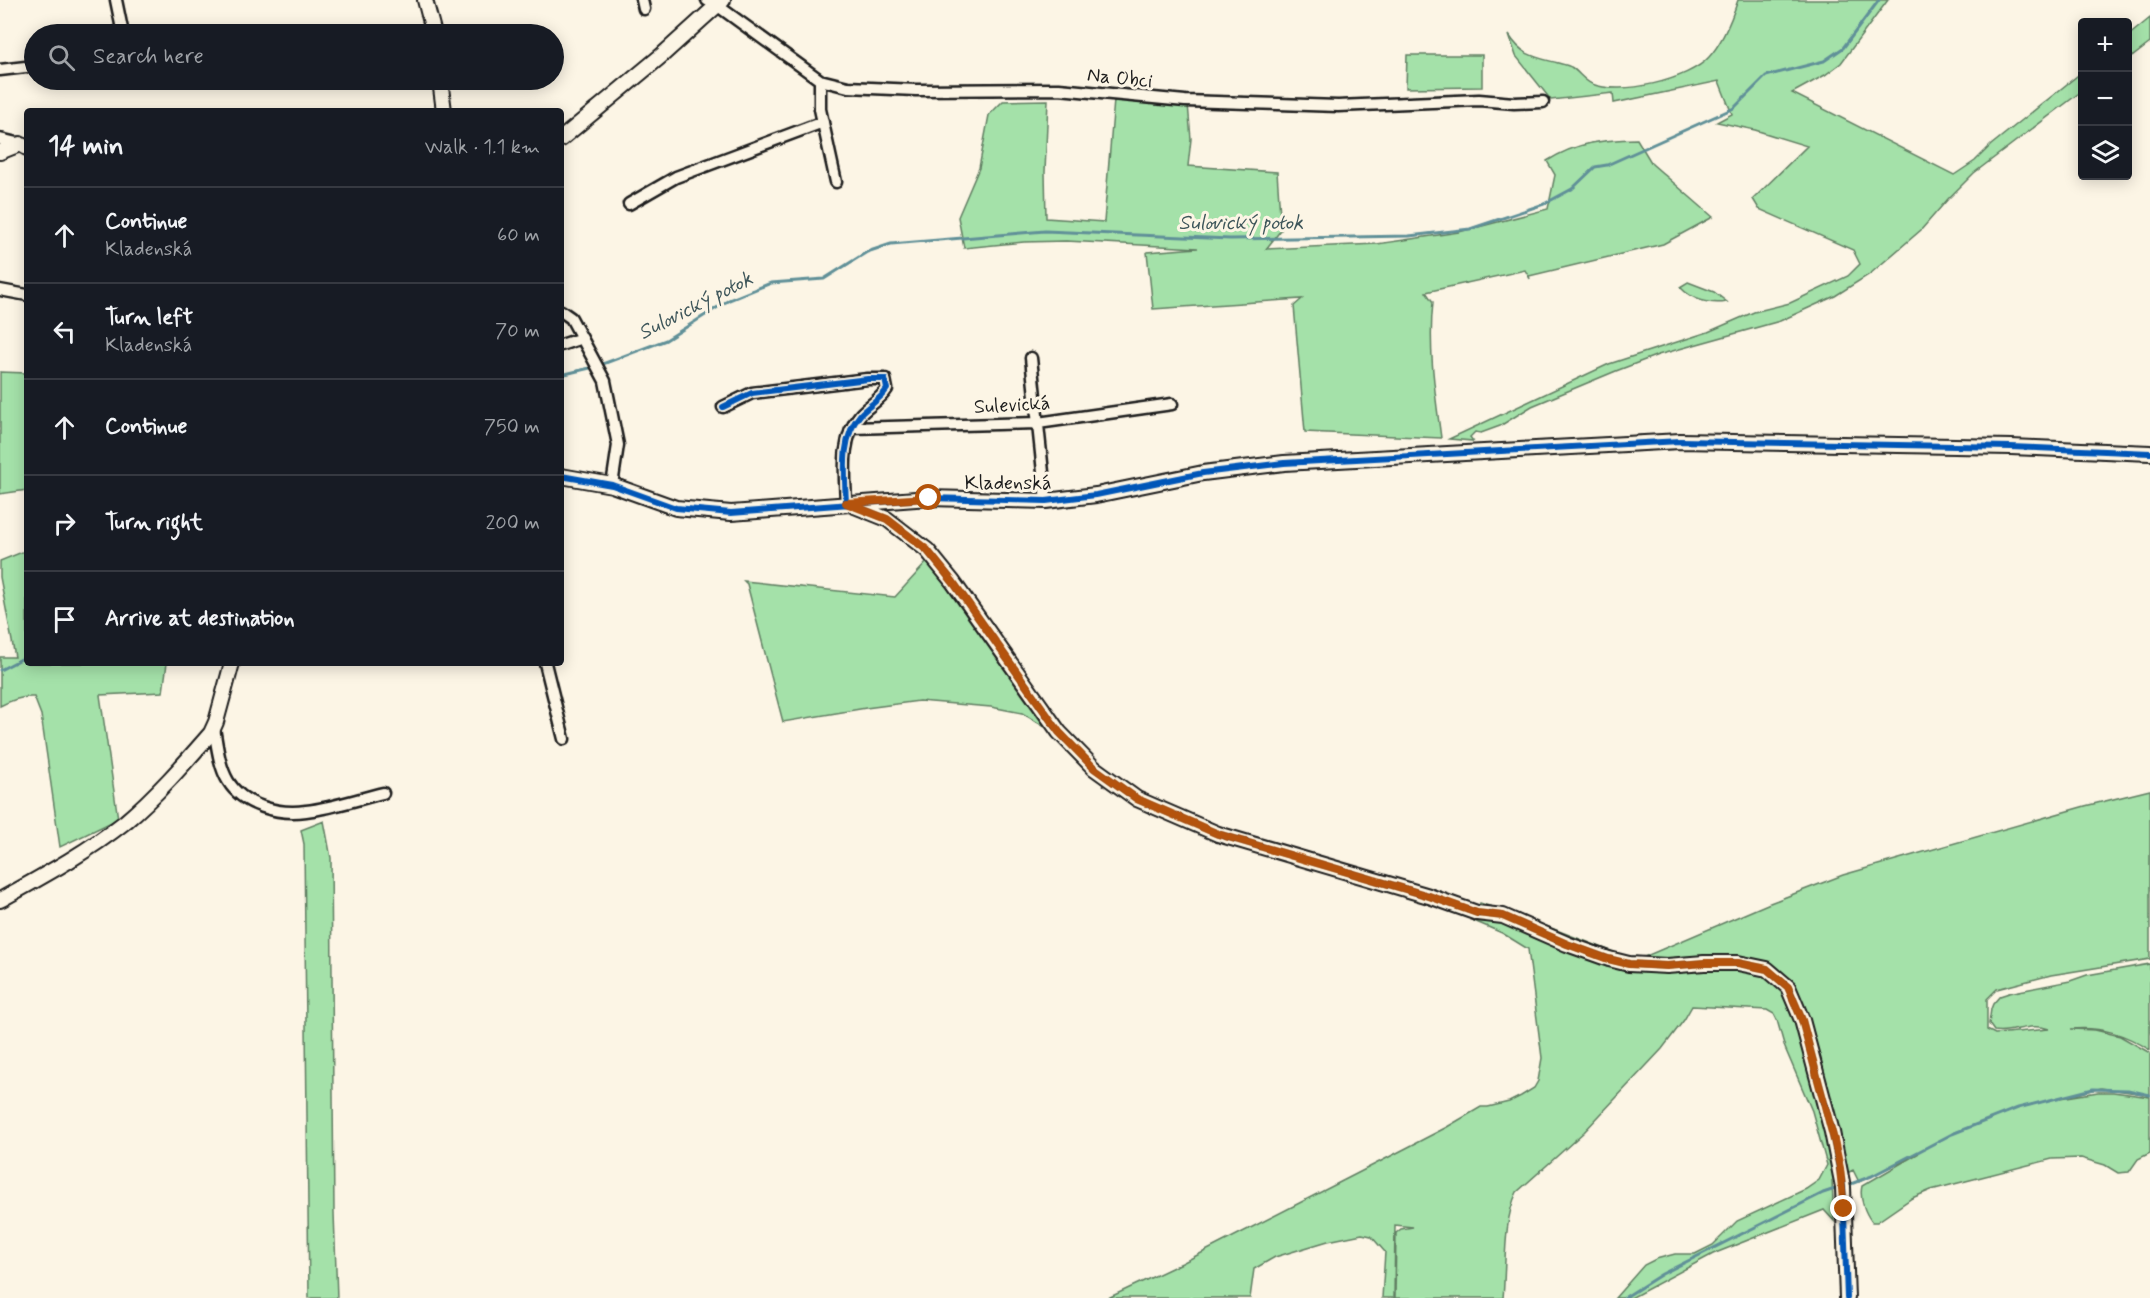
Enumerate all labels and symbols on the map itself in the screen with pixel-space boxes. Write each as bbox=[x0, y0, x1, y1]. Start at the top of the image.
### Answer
street label: Na Obci bbox=[1086, 62, 1154, 95]
water label: Sulovický potok bbox=[1178, 209, 1304, 237]
water label: Sulovický potok bbox=[633, 265, 758, 347]
street label: Sulevická bbox=[973, 390, 1051, 421]
street label: Kladenská bbox=[964, 470, 1052, 497]
route start bbox=[915, 484, 941, 510]
route end bbox=[1830, 1195, 1856, 1221]

